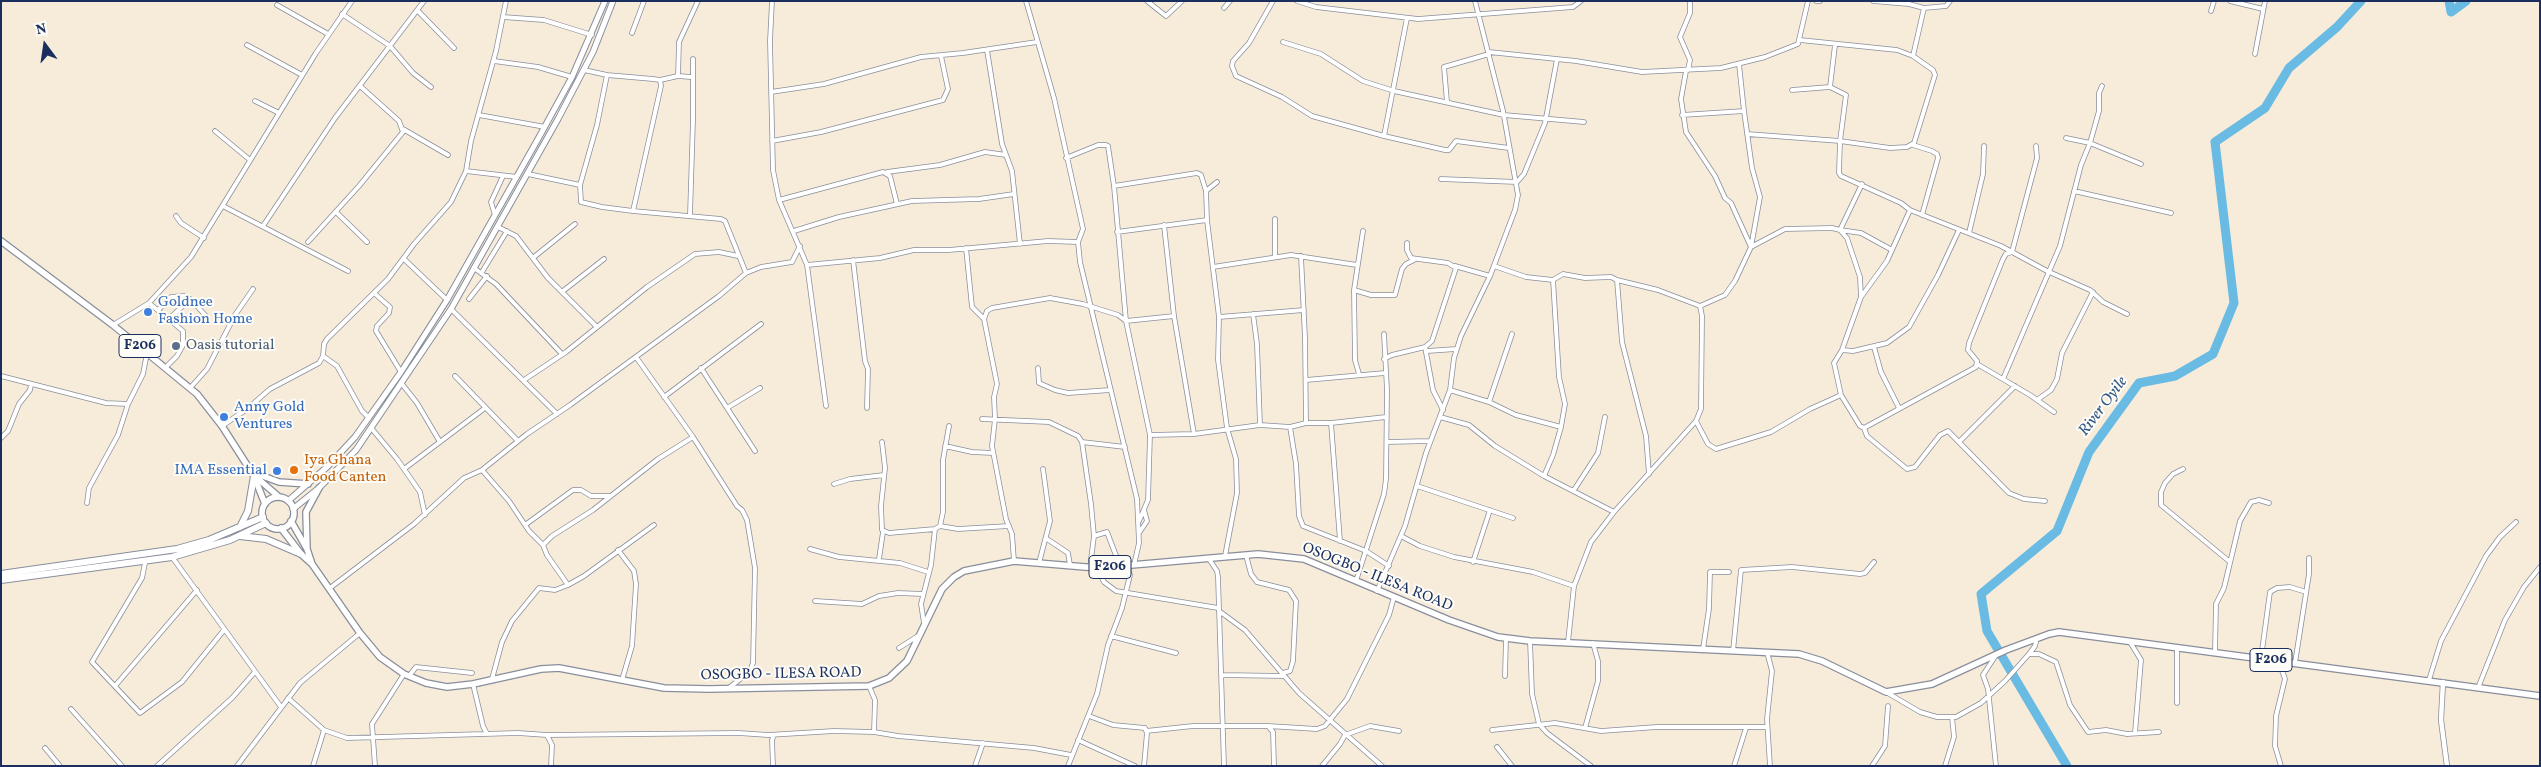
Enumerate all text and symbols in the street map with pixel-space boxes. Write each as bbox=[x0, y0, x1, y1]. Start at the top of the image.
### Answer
north arrow bbox=[20, 20, 70, 70]
text: N bbox=[34, 20, 48, 40]
place label: Goldnee Fashion Home bbox=[158, 294, 253, 329]
marker: Goldnee Fashion Home bbox=[142, 306, 154, 318]
road number: F206 bbox=[119, 334, 161, 358]
place label: Oasis tutorial bbox=[186, 337, 274, 355]
marker: Oasis tutorial bbox=[170, 340, 182, 352]
water label: River Oyile bbox=[2075, 373, 2133, 441]
place label: Anny Gold Ventures bbox=[234, 399, 305, 434]
marker: Anny Gold Ventures bbox=[218, 411, 230, 423]
place label: Iya Ghana Food Canten bbox=[304, 452, 386, 487]
place label: IMA Essential bbox=[175, 462, 267, 480]
marker: Iya Ghana Food Canten bbox=[288, 464, 300, 476]
marker: IMA Essential bbox=[271, 465, 283, 477]
street label: OSOGBO - ILESA ROAD bbox=[1299, 540, 1455, 616]
road number: F206 bbox=[1089, 556, 1131, 578]
road number: F206 bbox=[2250, 648, 2292, 672]
street label: OSOGBO - ILESA ROAD bbox=[700, 665, 862, 685]

